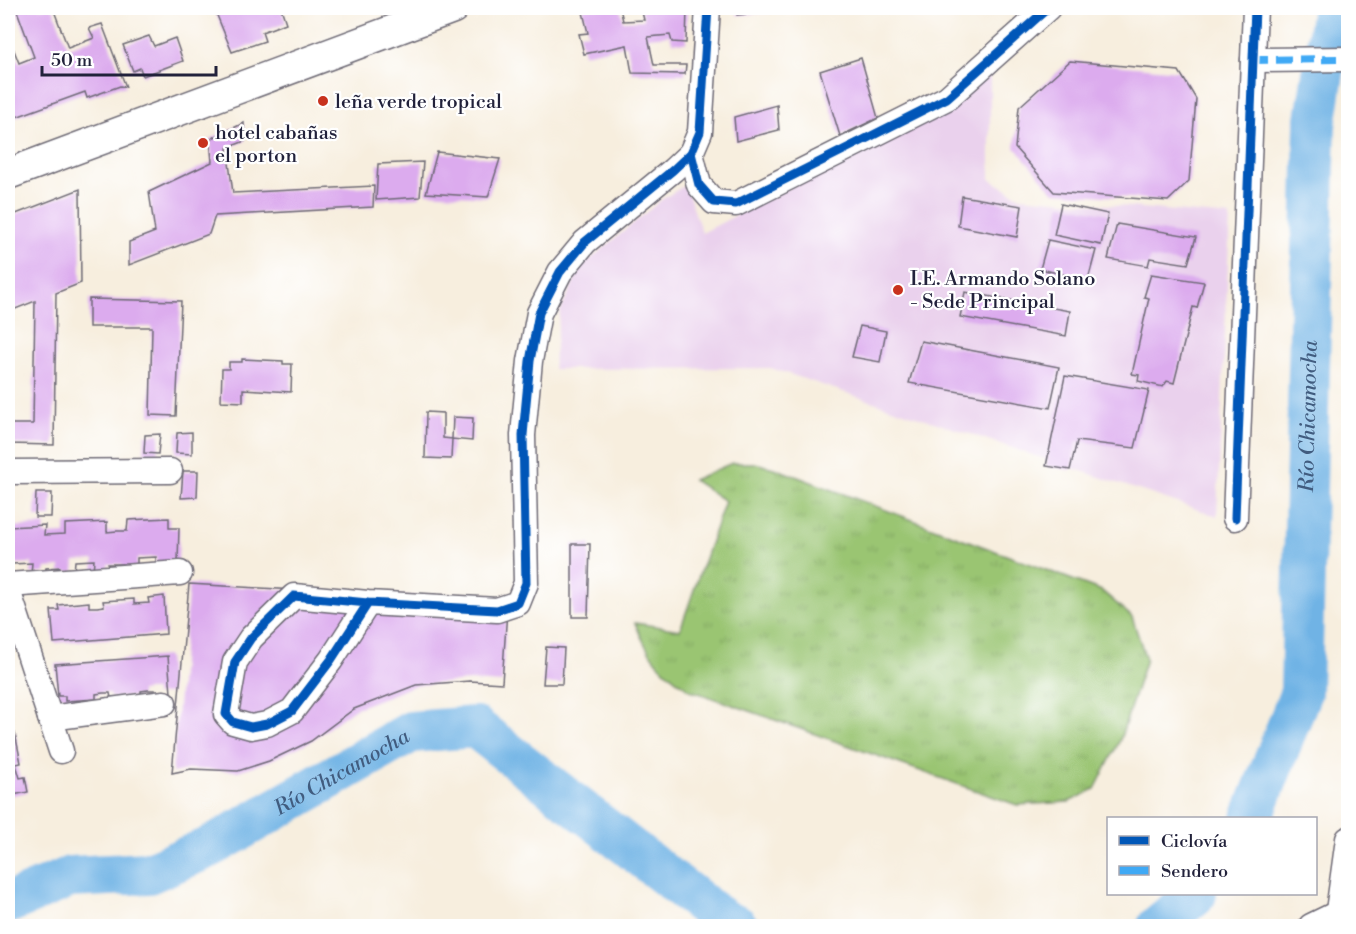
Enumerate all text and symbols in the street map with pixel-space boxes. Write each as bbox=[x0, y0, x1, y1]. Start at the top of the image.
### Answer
scale bar bbox=[42, 39, 216, 77]
text: 50 m bbox=[51, 49, 93, 72]
place label: leña verde tropical bbox=[335, 90, 502, 115]
marker: leña verde tropical bbox=[316, 94, 330, 108]
place label: hotel cabañas el porton bbox=[215, 121, 338, 169]
marker: hotel cabañas el porton bbox=[196, 136, 210, 150]
place label: I.E. Armando Solano - Sede Principal bbox=[910, 267, 1096, 315]
marker: I.E. Armando Solano - Sede Principal bbox=[891, 283, 905, 297]
water label: Río Chicamocha bbox=[1294, 340, 1324, 494]
water label: Río Chicamocha bbox=[269, 724, 415, 822]
legend bbox=[1107, 817, 1317, 895]
text: Ciclovía bbox=[1161, 830, 1228, 853]
text: Sendero bbox=[1161, 860, 1228, 883]

